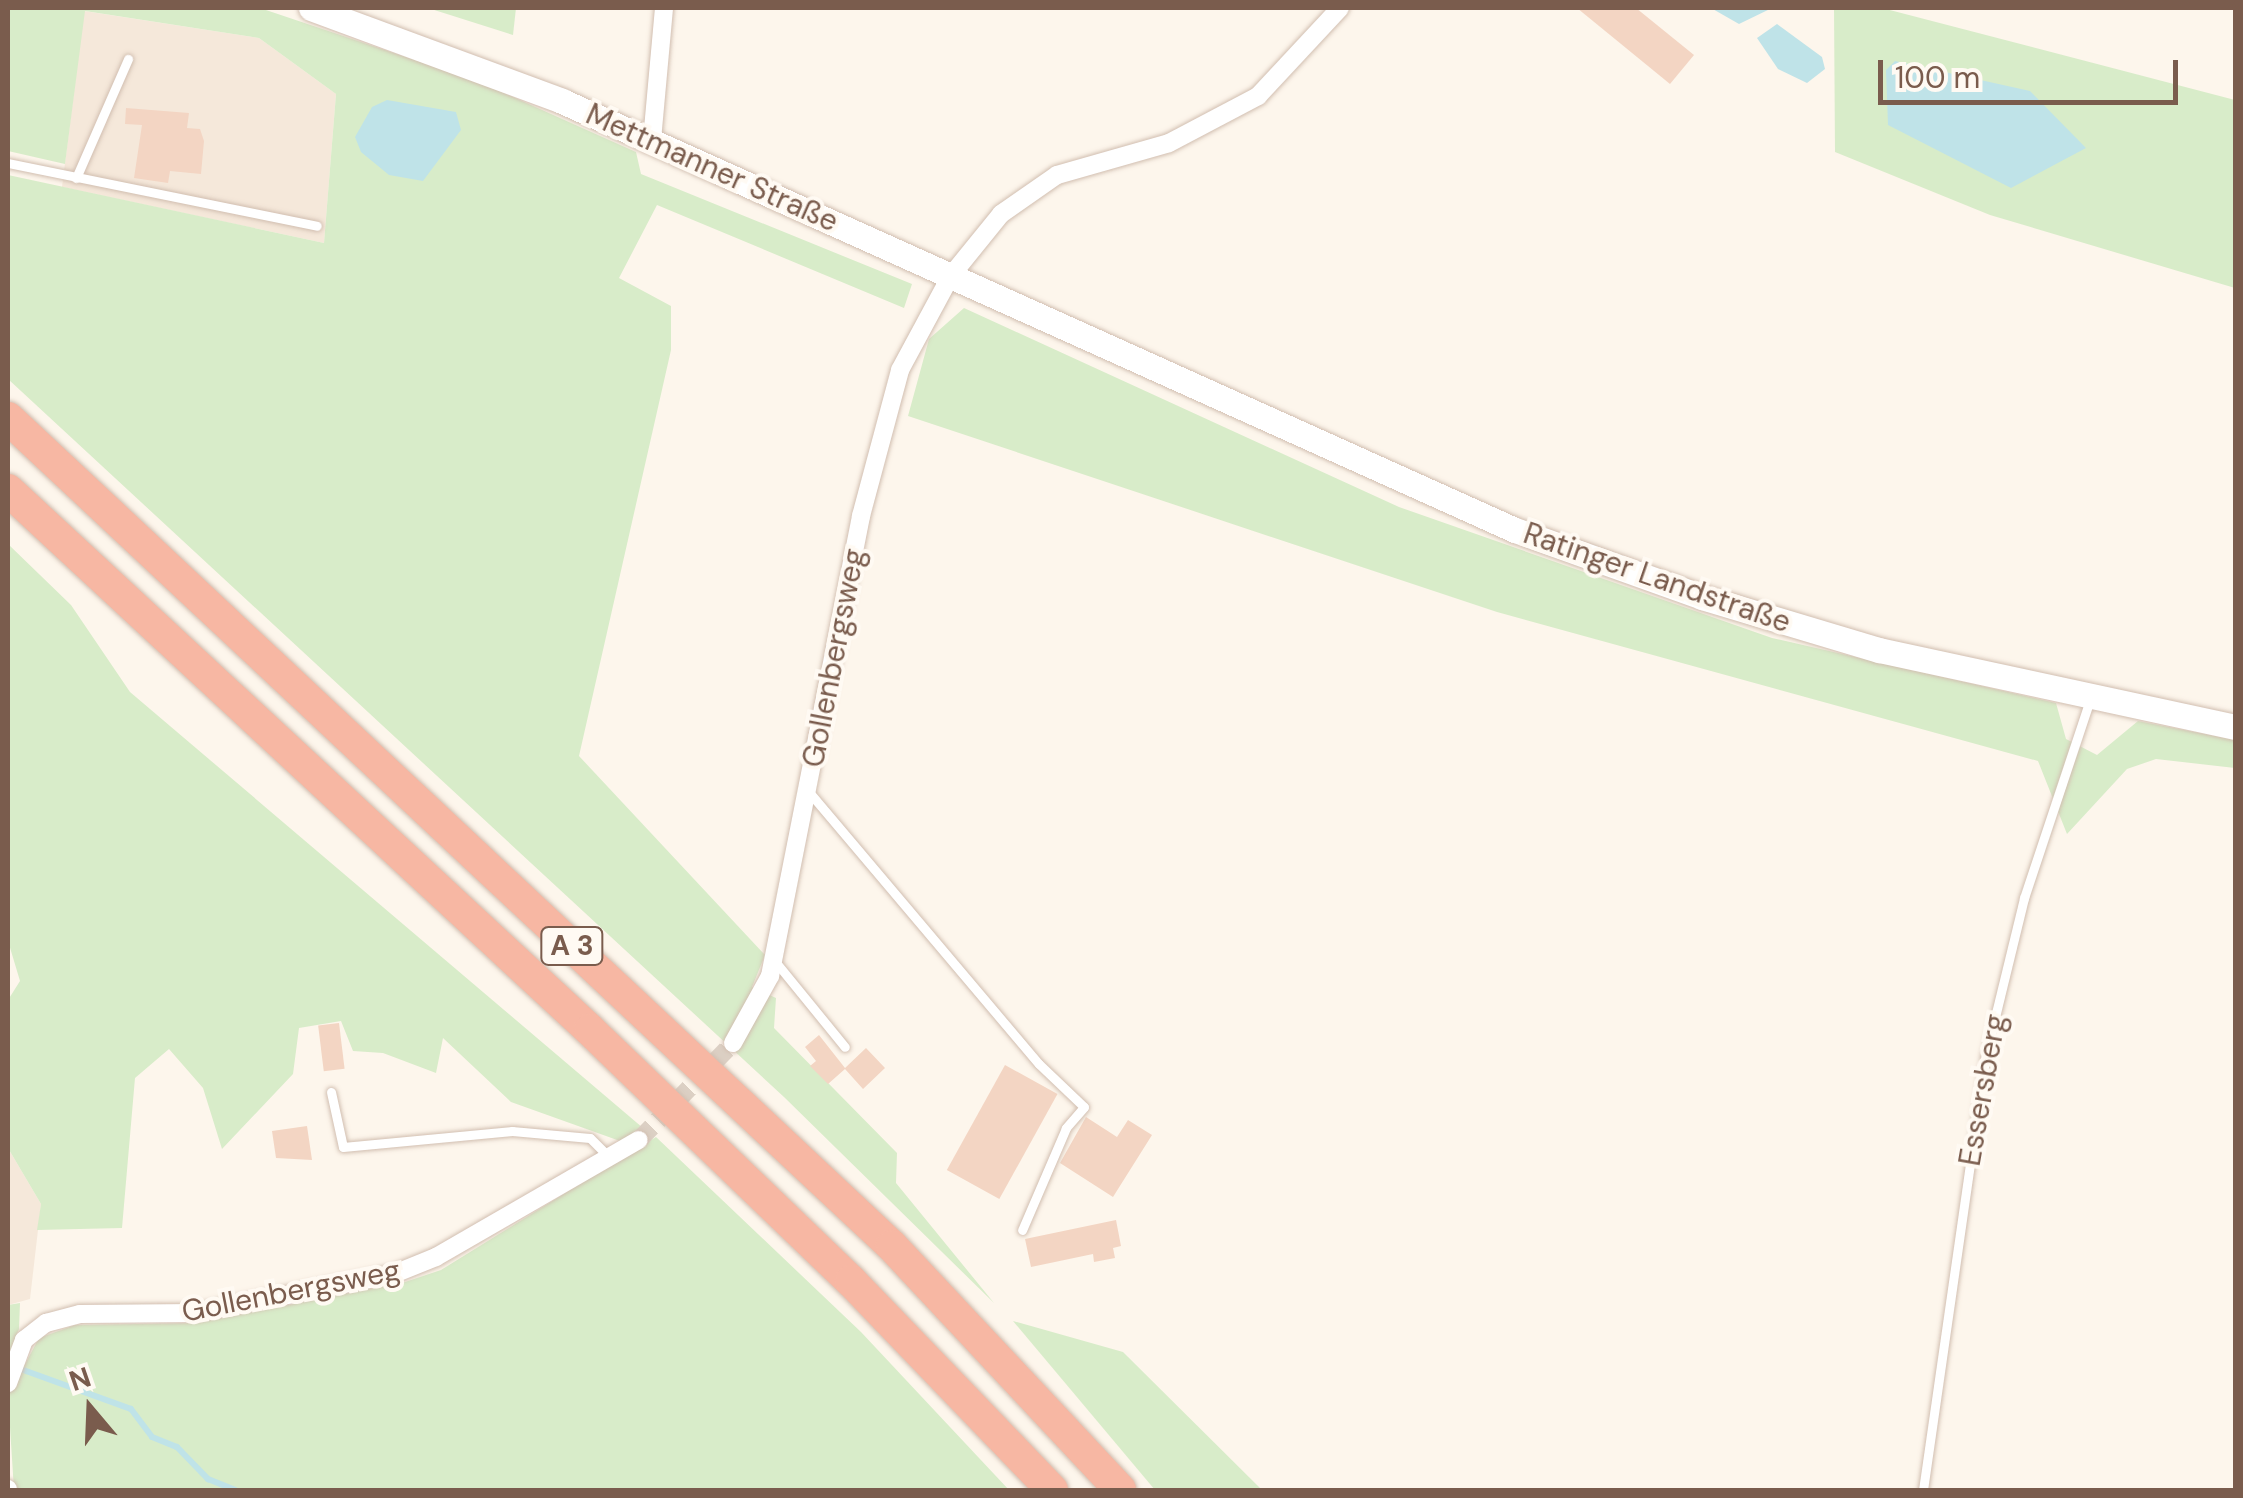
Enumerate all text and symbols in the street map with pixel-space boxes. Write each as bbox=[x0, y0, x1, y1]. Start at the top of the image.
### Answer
scale bar bbox=[1883, 40, 2183, 102]
text: 100 m bbox=[1895, 58, 1980, 97]
street label: Mettmanner Straße bbox=[580, 96, 844, 240]
street label: Ratinger Landstraße bbox=[1519, 515, 1795, 641]
street label: Gollenbergsweg bbox=[795, 546, 873, 770]
road number: A 3 bbox=[540, 923, 604, 969]
street label: Essersberg bbox=[1952, 1011, 2014, 1169]
street label: Gollenbergsweg bbox=[179, 1252, 403, 1330]
north arrow bbox=[40, 1358, 140, 1458]
text: N bbox=[64, 1358, 96, 1400]

